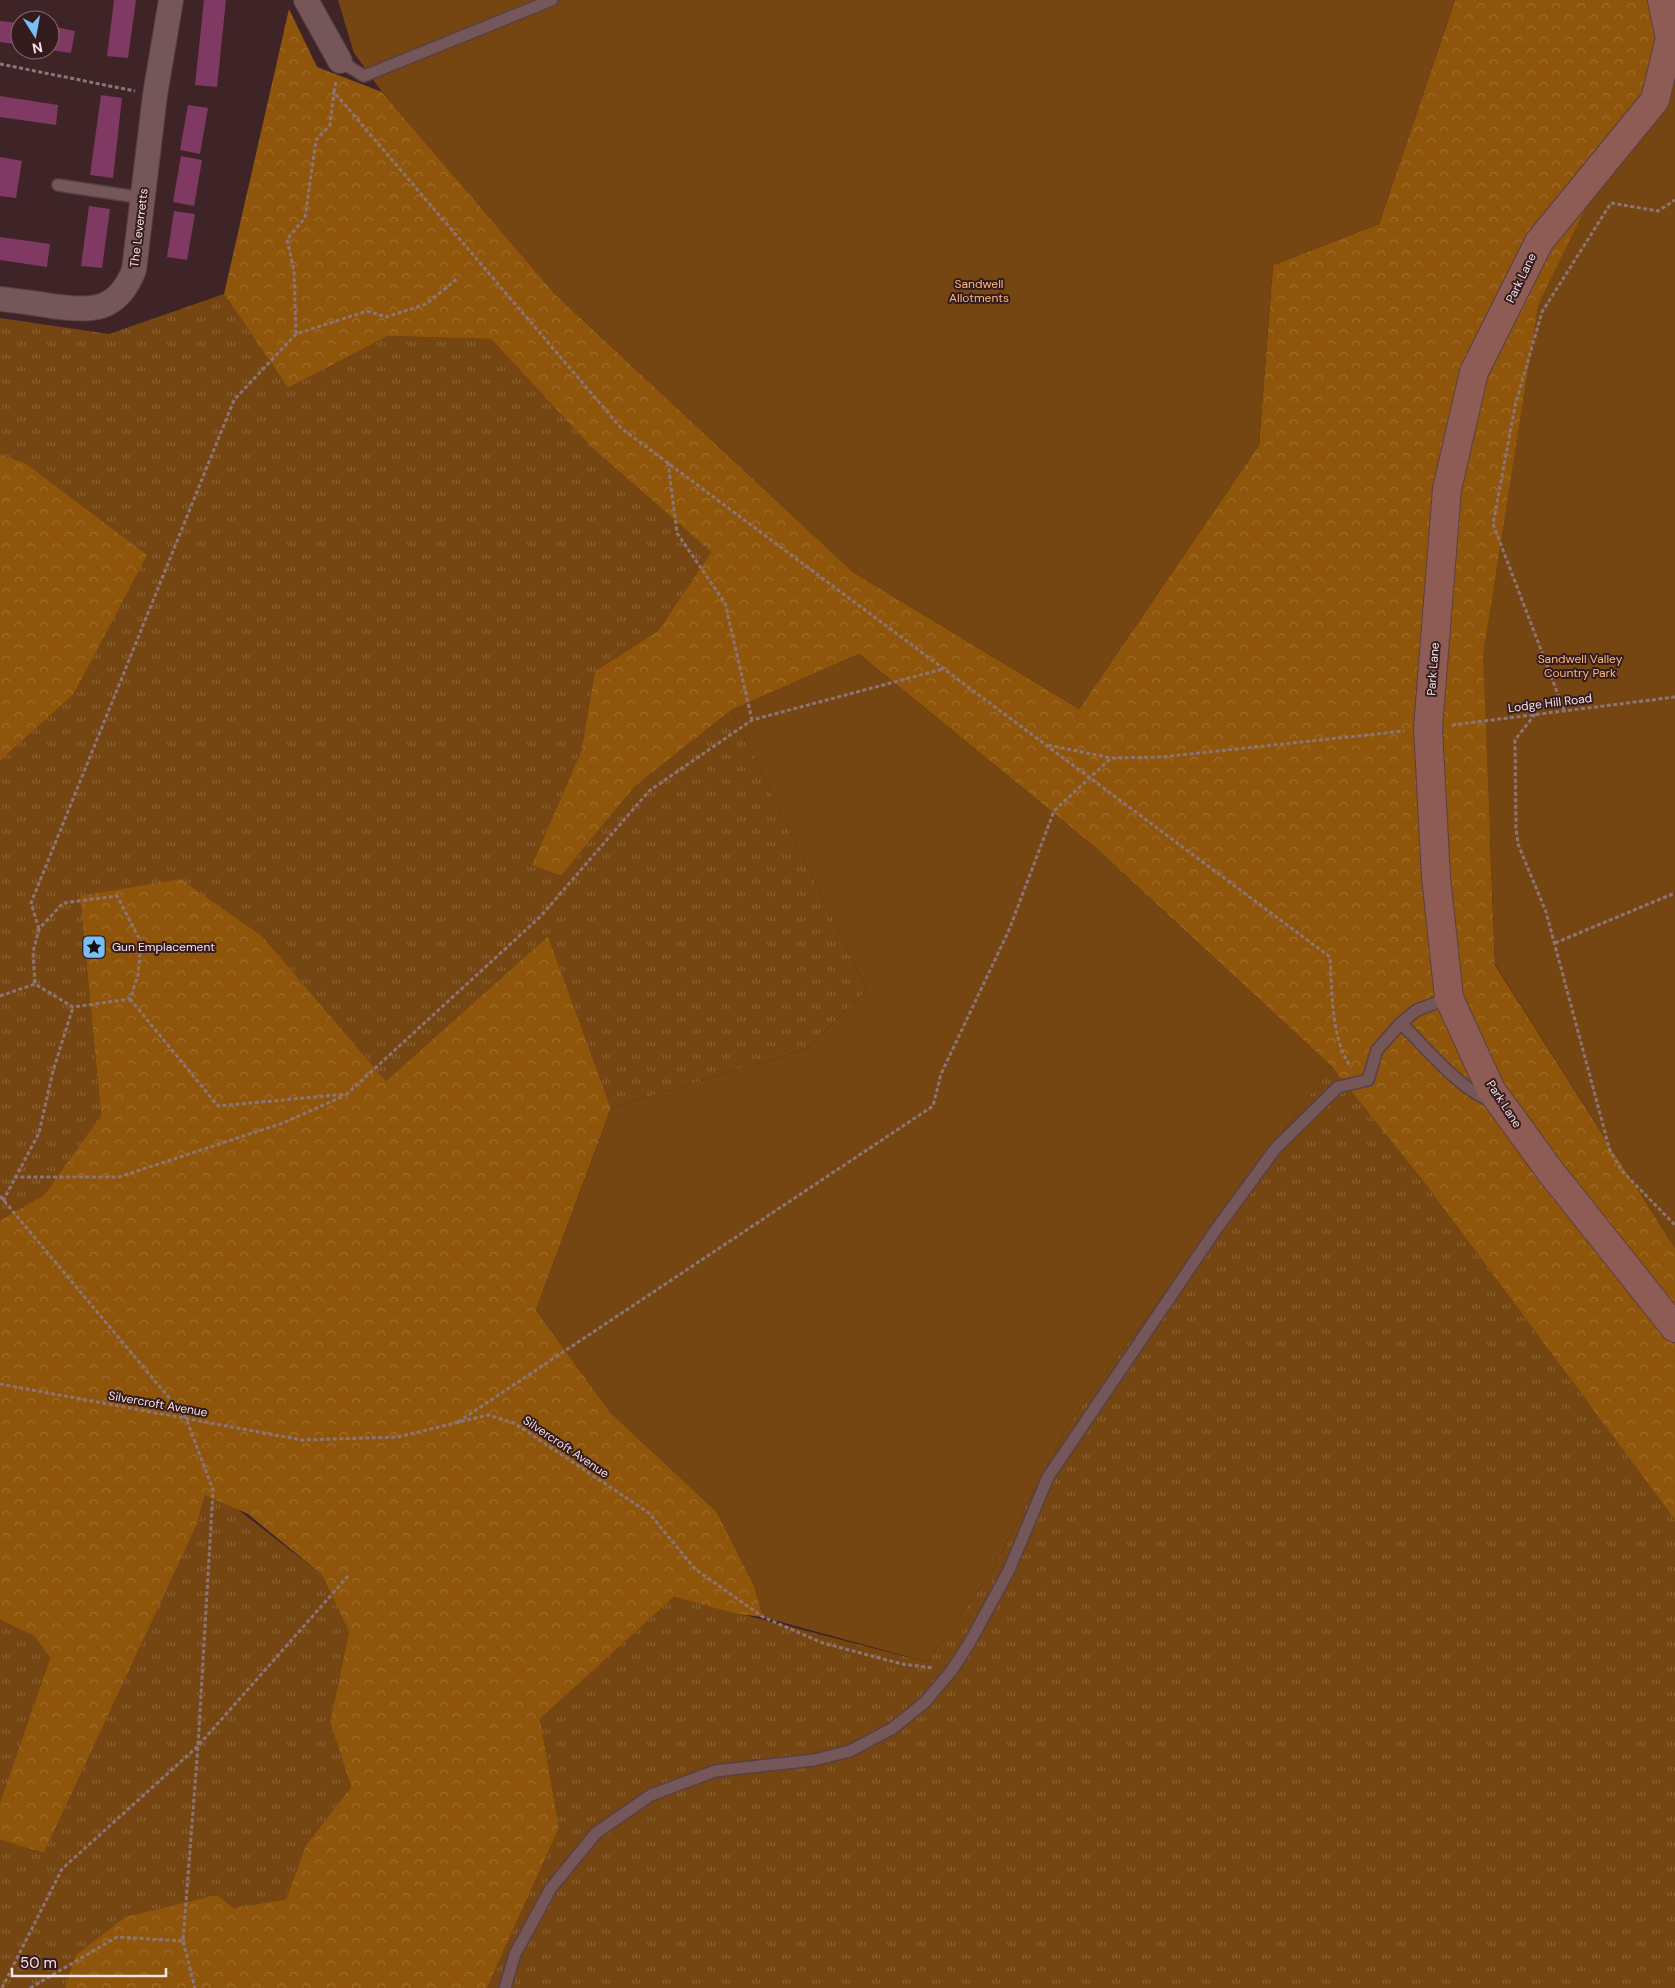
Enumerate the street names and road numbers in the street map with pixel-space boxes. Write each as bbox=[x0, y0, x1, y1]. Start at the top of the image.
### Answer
street label: The Leverretts bbox=[126, 187, 152, 269]
street label: Park Lane bbox=[1502, 250, 1540, 306]
street label: Park Lane bbox=[1423, 642, 1443, 696]
street label: Lodge Hill Road bbox=[1507, 690, 1593, 716]
street label: Park Lane bbox=[1483, 1077, 1525, 1131]
street label: Silvercroft Avenue bbox=[107, 1387, 209, 1421]
street label: Silvercroft Avenue bbox=[520, 1412, 612, 1482]

